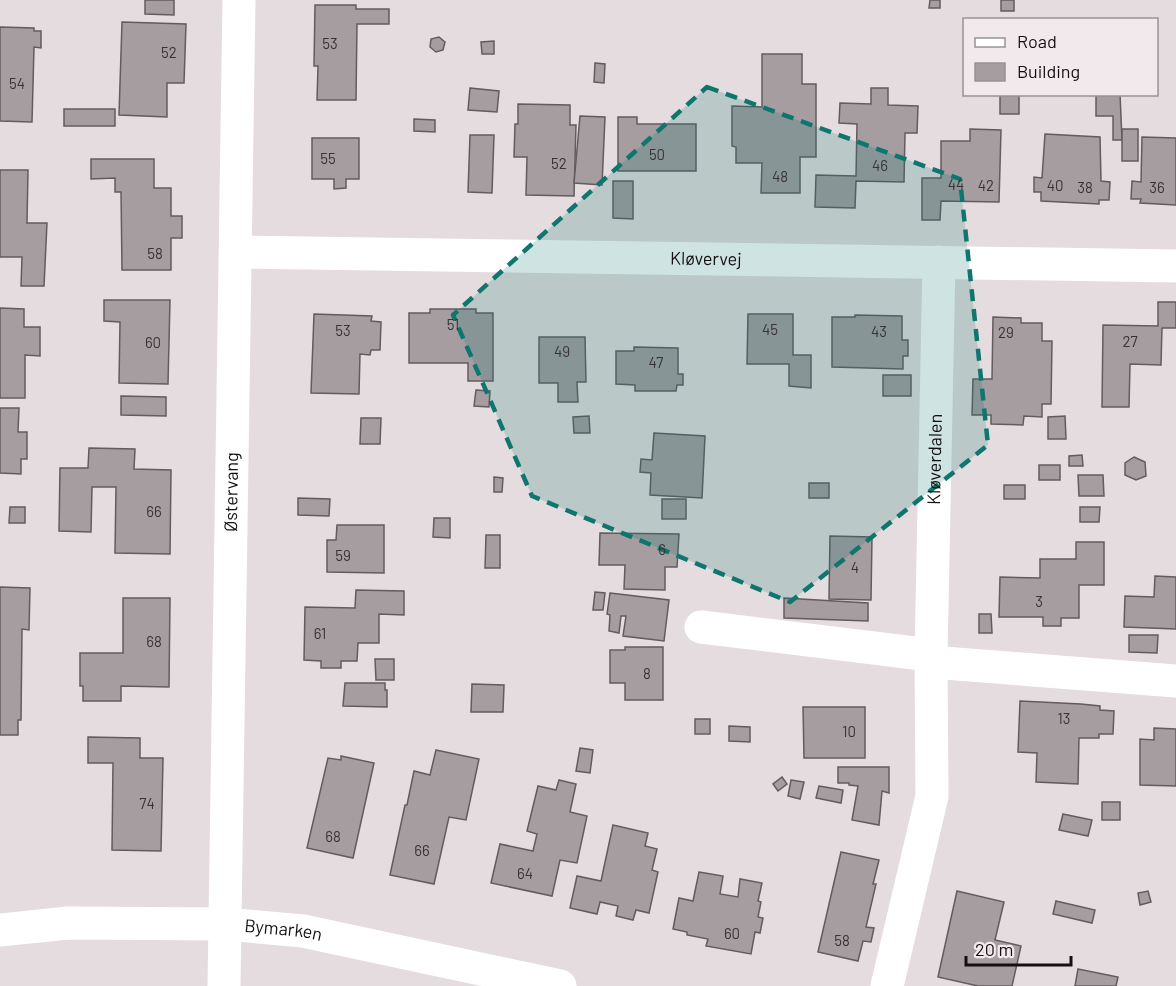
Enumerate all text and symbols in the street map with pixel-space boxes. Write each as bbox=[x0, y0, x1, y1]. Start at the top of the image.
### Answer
legend bbox=[963, 18, 1158, 96]
text: Road bbox=[1017, 30, 1057, 52]
house number: 53 bbox=[322, 34, 338, 52]
house number: 52 bbox=[161, 43, 177, 61]
text: Building bbox=[1017, 60, 1080, 82]
house number: 54 bbox=[9, 74, 25, 92]
house number: 50 bbox=[649, 145, 665, 163]
house number: 55 bbox=[320, 149, 336, 167]
house number: 52 bbox=[551, 154, 567, 172]
house number: 46 bbox=[872, 156, 888, 174]
house number: 48 bbox=[772, 167, 788, 185]
house number: 44 bbox=[948, 175, 964, 193]
house number: 42 bbox=[978, 176, 994, 194]
house number: 40 bbox=[1047, 176, 1063, 194]
house number: 38 bbox=[1077, 178, 1093, 196]
house number: 36 bbox=[1149, 178, 1165, 196]
house number: 58 bbox=[147, 244, 163, 262]
street label: Kløvervej bbox=[670, 246, 742, 270]
house number: 51 bbox=[447, 315, 459, 333]
house number: 45 bbox=[762, 320, 778, 338]
house number: 53 bbox=[335, 321, 351, 339]
house number: 43 bbox=[871, 322, 887, 340]
house number: 29 bbox=[998, 323, 1014, 341]
house number: 27 bbox=[1122, 332, 1138, 350]
house number: 60 bbox=[145, 333, 161, 351]
house number: 49 bbox=[554, 342, 570, 360]
house number: 47 bbox=[649, 353, 663, 371]
street label: Kløverdalen bbox=[922, 414, 946, 505]
street label: Østervang bbox=[219, 452, 242, 532]
house number: 66 bbox=[146, 502, 162, 520]
house number: 6 bbox=[658, 540, 666, 558]
house number: 59 bbox=[335, 546, 351, 564]
house number: 4 bbox=[851, 558, 859, 576]
house number: 3 bbox=[1035, 592, 1043, 610]
house number: 61 bbox=[314, 624, 326, 642]
house number: 68 bbox=[146, 632, 162, 650]
house number: 8 bbox=[643, 664, 651, 682]
house number: 13 bbox=[1058, 709, 1070, 727]
house number: 10 bbox=[842, 722, 856, 740]
house number: 74 bbox=[139, 794, 155, 812]
house number: 68 bbox=[325, 827, 341, 845]
house number: 66 bbox=[414, 841, 430, 859]
house number: 64 bbox=[517, 864, 533, 882]
street label: Bymarken bbox=[244, 914, 324, 945]
house number: 60 bbox=[724, 924, 740, 942]
scale bar bbox=[966, 929, 1071, 967]
house number: 58 bbox=[834, 931, 850, 949]
text: 20 m bbox=[975, 938, 1013, 960]

